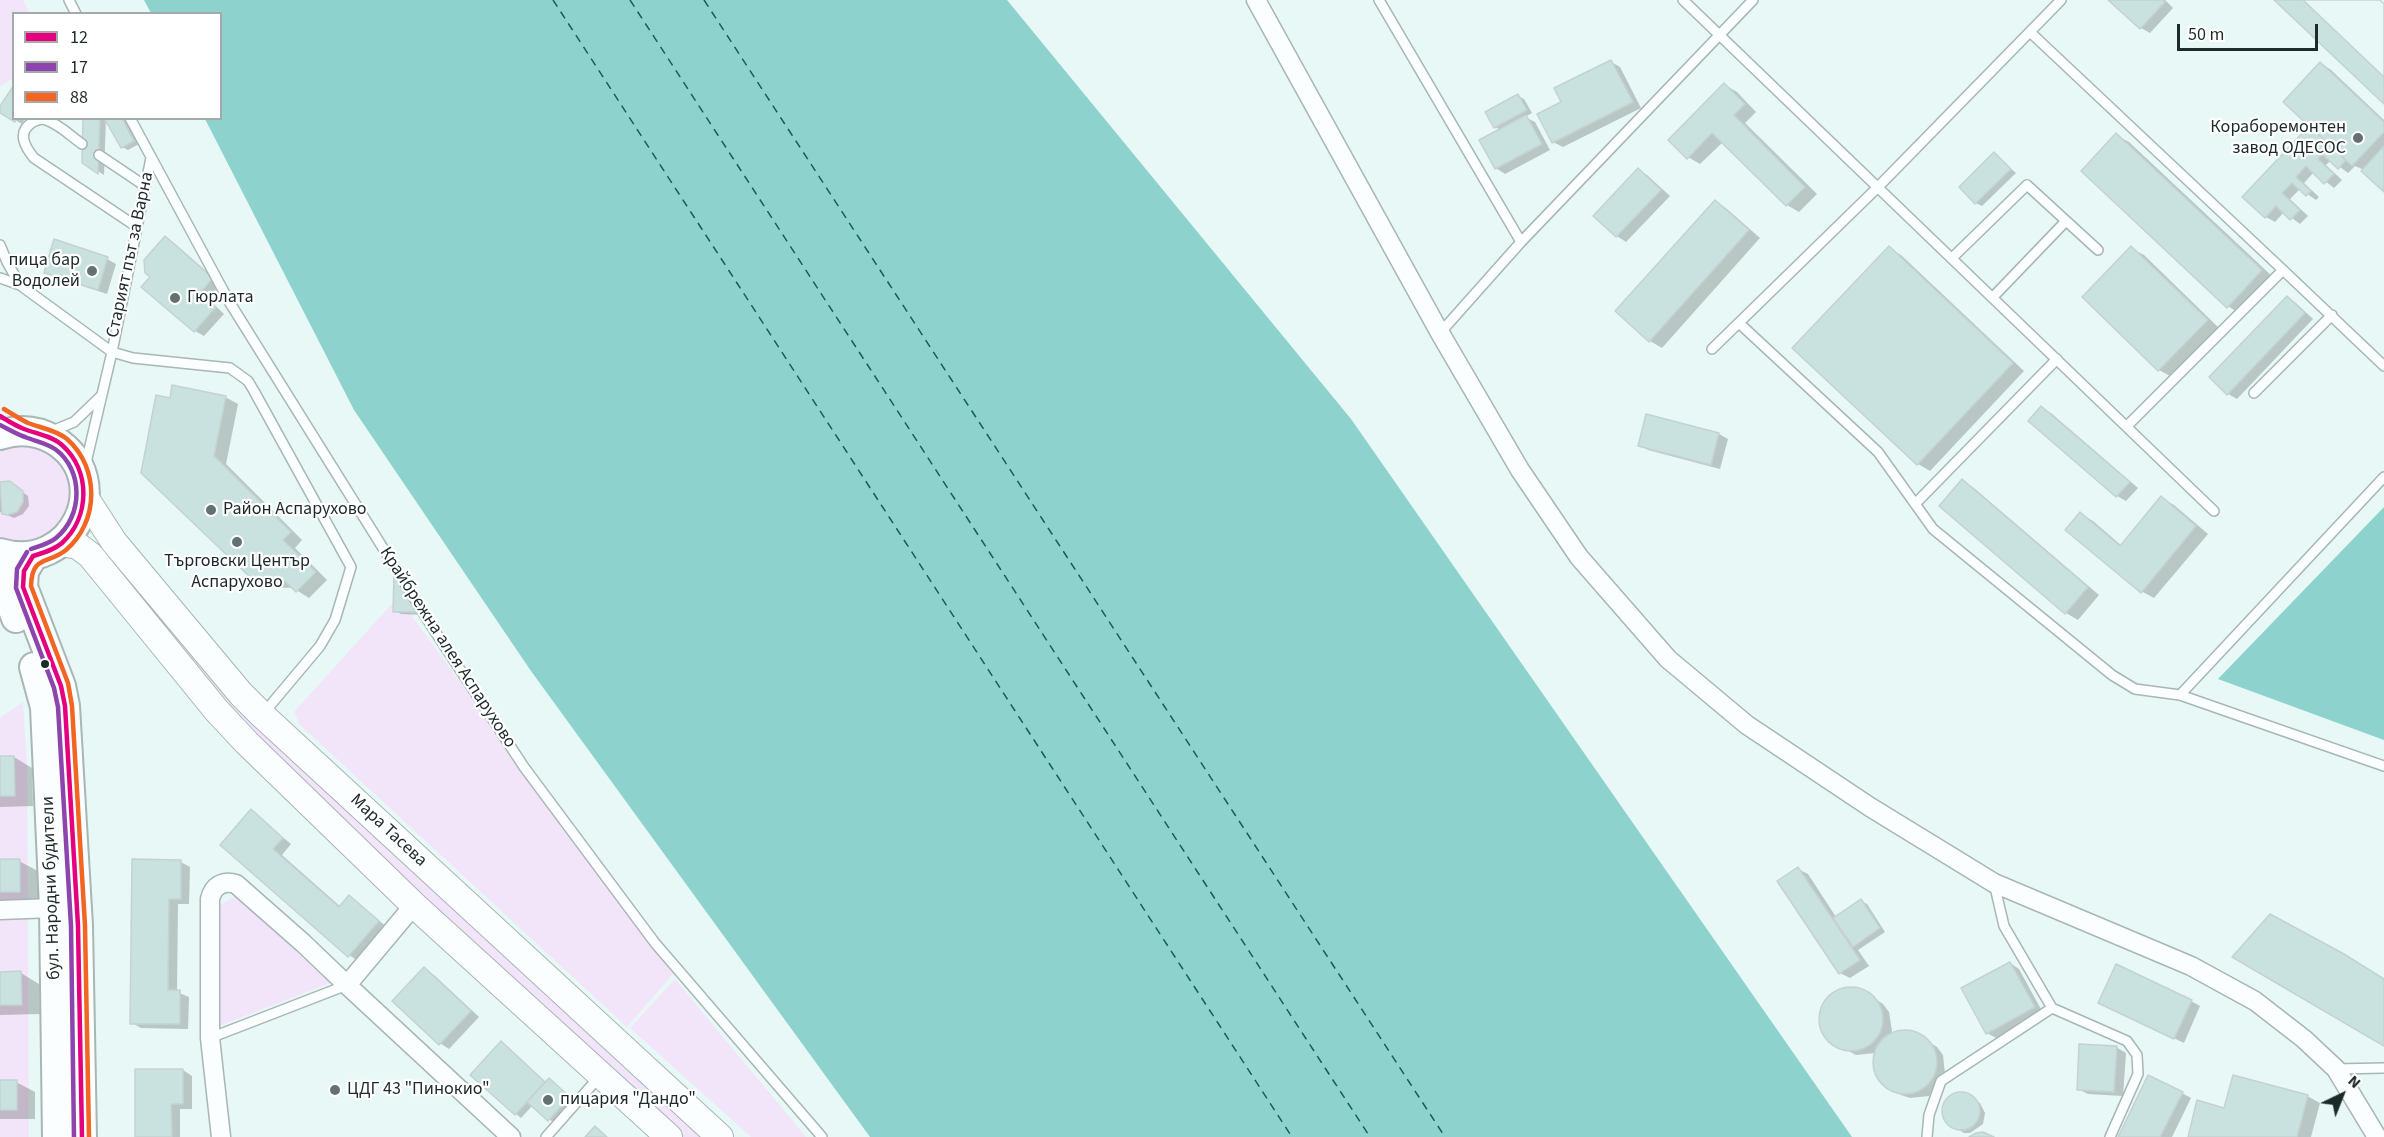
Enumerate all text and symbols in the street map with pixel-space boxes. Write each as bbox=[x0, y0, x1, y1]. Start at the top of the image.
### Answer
legend bbox=[12, 12, 222, 120]
scale bar bbox=[2180, 12, 2321, 50]
text: 50 m bbox=[2188, 22, 2224, 47]
text: 12 bbox=[70, 25, 88, 50]
text: 17 bbox=[70, 55, 88, 80]
text: 88 bbox=[70, 85, 88, 110]
place label: Кораборемонтен завод ОДЕСОС bbox=[2210, 117, 2346, 160]
marker: Кораборемонтен завод ОДЕСОС bbox=[2351, 131, 2365, 145]
street label: Старият път за Варна bbox=[103, 170, 159, 340]
place label: пица бар Водолей bbox=[8, 250, 80, 292]
marker: пица бар Водолей bbox=[85, 264, 99, 278]
place label: Гюрлата bbox=[187, 287, 254, 309]
marker: Гюрлата bbox=[168, 291, 182, 305]
place label: Район Аспарухово bbox=[223, 499, 367, 521]
marker: Район Аспарухово bbox=[204, 503, 218, 517]
marker: Търговски Център Аспарухово bbox=[230, 535, 244, 549]
street label: Крайбрежна алея Аспарухово bbox=[374, 544, 520, 752]
place label: Търговски Център Аспарухово bbox=[164, 551, 310, 594]
unlabelled marker bbox=[39, 658, 51, 670]
street label: Мара Тасева bbox=[345, 790, 431, 872]
street label: бул. Народни будители bbox=[38, 796, 66, 980]
north arrow bbox=[2312, 1065, 2372, 1125]
text: N bbox=[2343, 1070, 2366, 1094]
place label: ЦДГ 43 "Пинокио" bbox=[347, 1079, 490, 1101]
marker: ЦДГ 43 "Пинокио" bbox=[328, 1083, 342, 1097]
place label: пицария "Дандо" bbox=[560, 1089, 696, 1111]
marker: пицария "Дандо" bbox=[541, 1093, 555, 1107]

